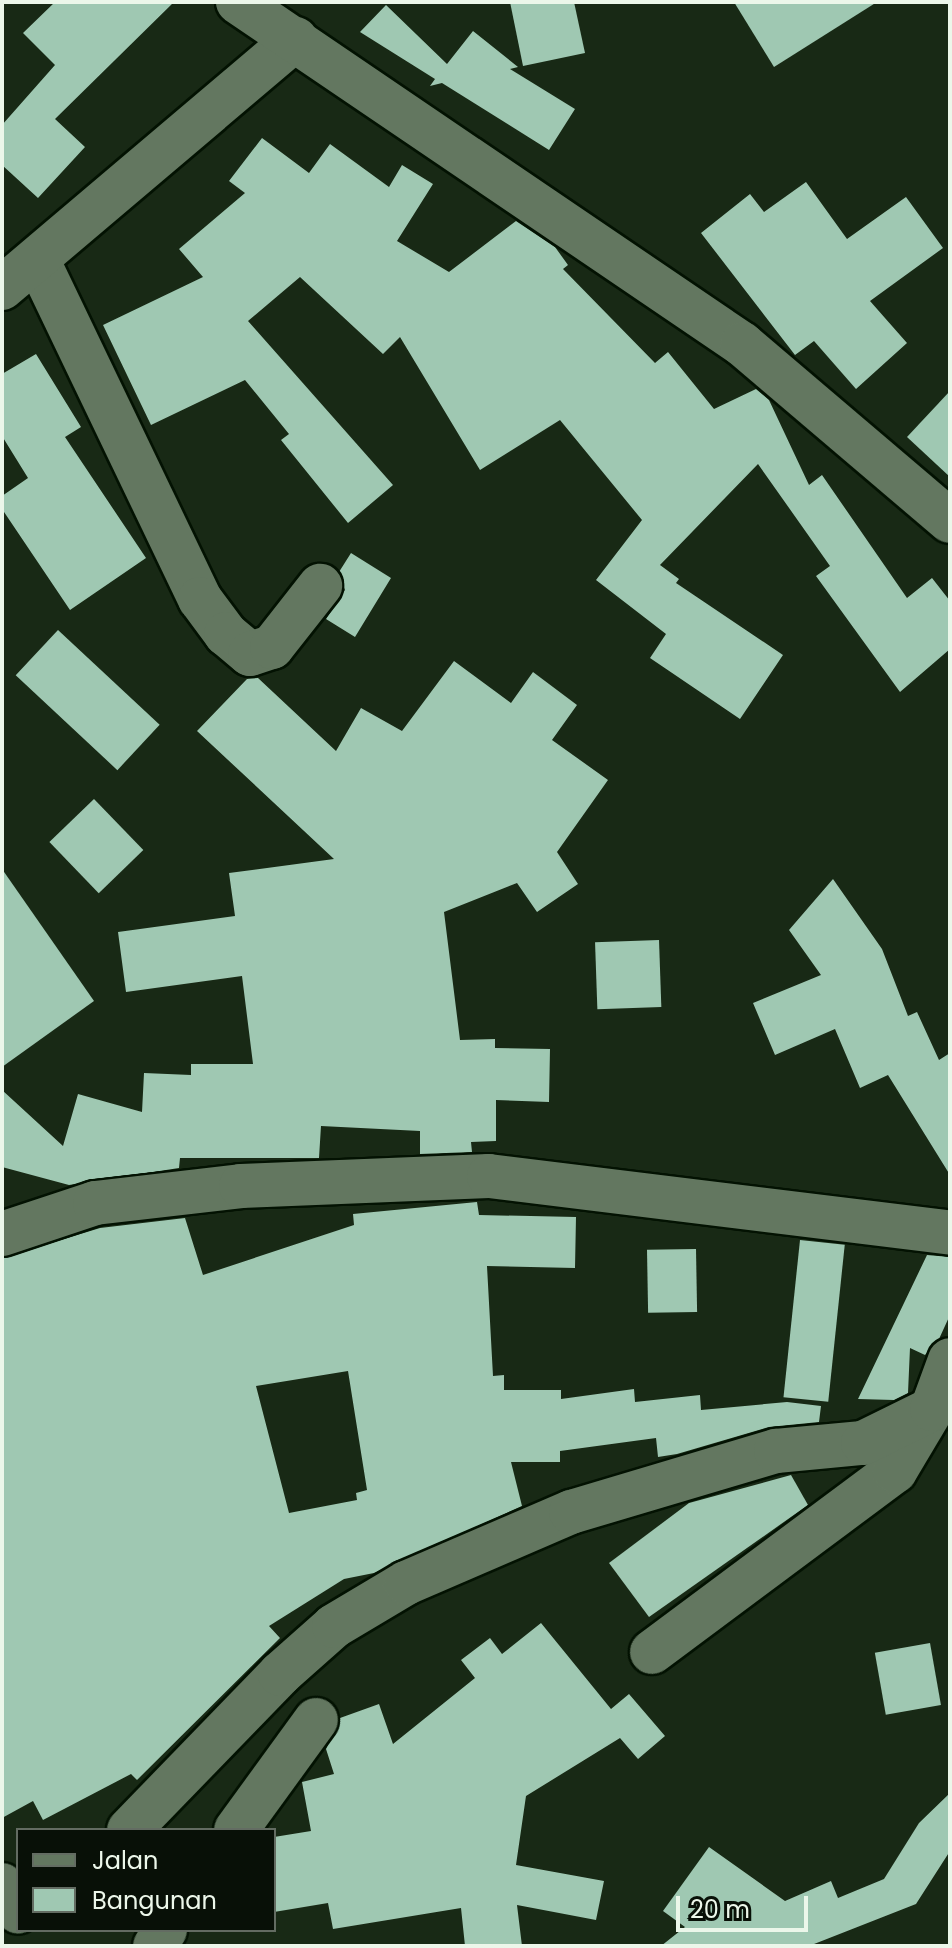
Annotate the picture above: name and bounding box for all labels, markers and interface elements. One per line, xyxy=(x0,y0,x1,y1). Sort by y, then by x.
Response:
legend xyxy=(16,1828,276,1932)
text: Jalan xyxy=(92,1844,158,1877)
scale bar xyxy=(680,1880,812,1930)
text: Bangunan xyxy=(92,1884,217,1917)
text: 20 m xyxy=(690,1893,750,1926)

